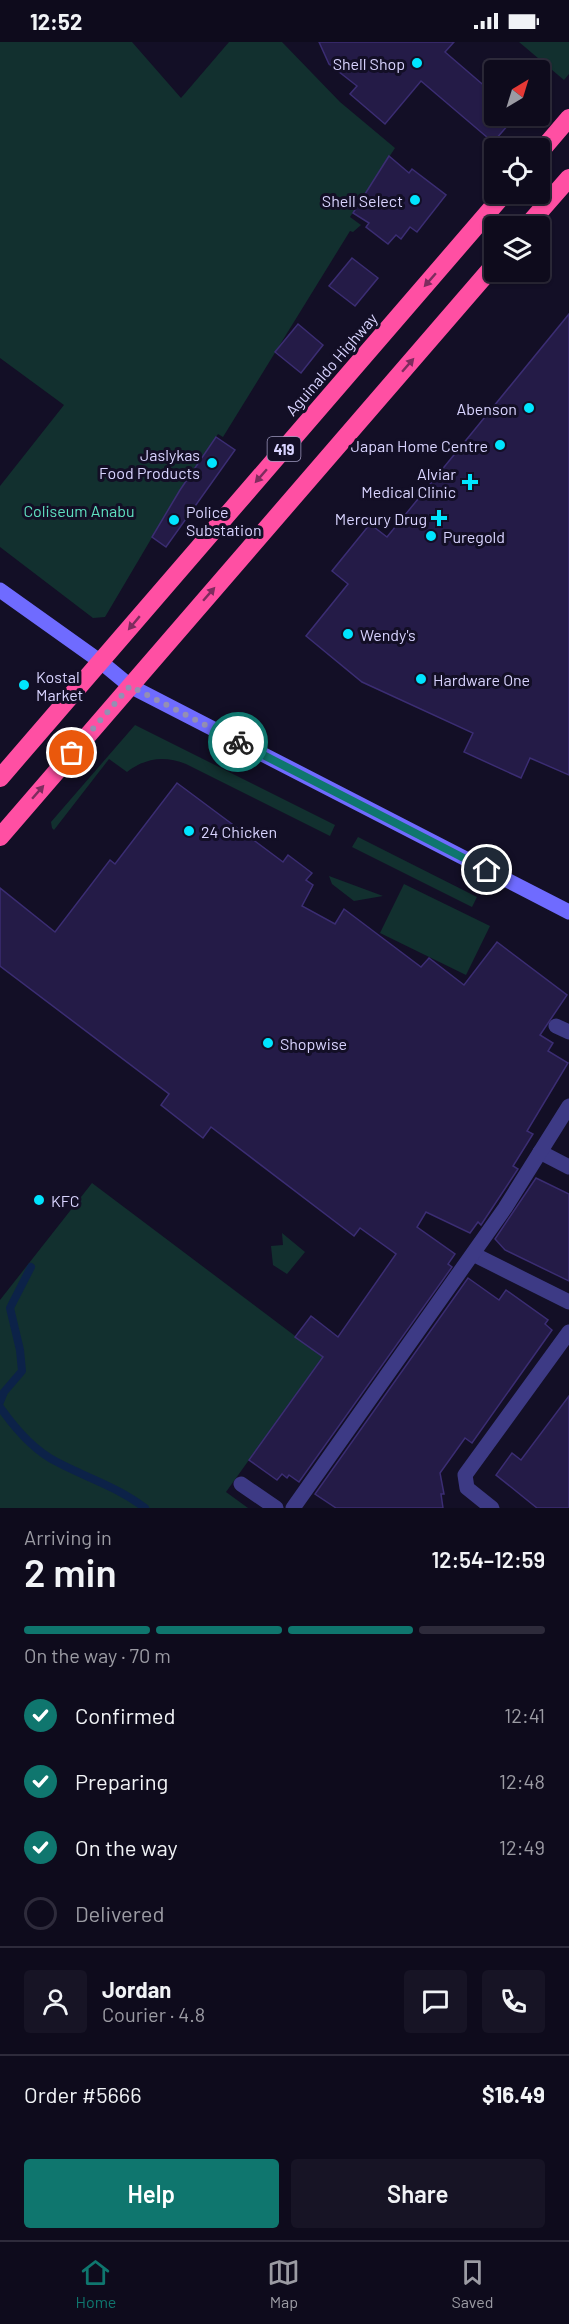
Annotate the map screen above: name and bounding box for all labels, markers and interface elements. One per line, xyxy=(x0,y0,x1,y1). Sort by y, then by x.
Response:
text: 12:52 xyxy=(30,8,82,34)
place label: Shell Shop xyxy=(333,54,405,73)
marker: Shell Shop xyxy=(410,56,424,70)
north arrow xyxy=(484,60,550,126)
map controls xyxy=(484,60,550,282)
button: locate xyxy=(484,138,550,204)
place label: Shell Select xyxy=(322,191,403,210)
marker: Shell Select xyxy=(408,193,422,207)
button: layers xyxy=(484,216,550,282)
one-way arrow xyxy=(423,272,436,288)
street label: Aguinaldo Highway xyxy=(281,308,381,419)
one-way arrow xyxy=(401,358,414,373)
place label: Abenson xyxy=(456,399,517,418)
marker: Abenson xyxy=(522,401,536,415)
place label: Japan Home Centre xyxy=(351,436,488,455)
road number: 419 xyxy=(268,437,300,461)
marker: Japan Home Centre xyxy=(493,438,507,452)
place label: Jaslykas Food Products xyxy=(99,445,200,482)
marker: Jaslykas Food Products xyxy=(205,456,219,470)
place label: Alviar Medical Clinic xyxy=(361,464,456,501)
one-way arrow xyxy=(255,468,268,483)
marker: Alviar Medical Clinic xyxy=(461,473,479,491)
park label: Coliseum Anabu xyxy=(23,501,135,520)
place label: Police Substation xyxy=(186,502,262,539)
place label: Mercury Drug xyxy=(335,509,427,528)
marker: Mercury Drug xyxy=(432,511,446,525)
marker: Police Substation xyxy=(167,513,181,527)
place label: Puregold xyxy=(443,527,505,546)
marker: Puregold xyxy=(424,529,438,543)
one-way arrow xyxy=(202,587,215,602)
one-way arrow xyxy=(127,615,140,631)
place label: Wendy's xyxy=(360,625,416,644)
marker: Wendy's xyxy=(341,627,355,641)
place label: Kostal Market xyxy=(36,667,83,704)
place label: Hardware One xyxy=(433,670,530,689)
marker: Hardware One xyxy=(414,672,428,686)
marker: Kostal Market xyxy=(17,678,31,692)
courier xyxy=(208,712,268,772)
icon: bike xyxy=(222,726,255,759)
pin xyxy=(46,727,97,778)
icon: bag xyxy=(55,736,88,769)
one-way arrow xyxy=(31,785,44,800)
place label: 24 Chicken xyxy=(201,822,277,841)
marker: 24 Chicken xyxy=(182,824,196,838)
pin xyxy=(461,844,512,895)
icon: home xyxy=(470,853,503,886)
place label: Shopwise xyxy=(280,1034,347,1053)
marker: Shopwise xyxy=(261,1036,275,1050)
place label: KFC xyxy=(51,1191,80,1210)
marker: KFC xyxy=(32,1193,46,1207)
text: Arriving in xyxy=(24,1525,112,1549)
text: 12:54–12:59 xyxy=(432,1546,545,1572)
text: 2 min xyxy=(24,1548,117,1595)
text: On the way · 70 m xyxy=(24,1643,171,1667)
icon: check xyxy=(24,1699,57,1732)
text: Confirmed xyxy=(75,1702,175,1728)
text: 12:41 xyxy=(504,1703,545,1727)
icon: check xyxy=(24,1765,57,1798)
text: Preparing xyxy=(75,1768,168,1794)
text: 12:48 xyxy=(499,1769,545,1793)
icon: check xyxy=(24,1831,57,1864)
text: On the way xyxy=(75,1834,178,1860)
text: 12:49 xyxy=(499,1835,545,1859)
text: Delivered xyxy=(75,1900,164,1926)
button: person xyxy=(24,1970,87,2033)
button: chat xyxy=(404,1970,467,2033)
button: phone xyxy=(482,1970,545,2033)
text: Jordan xyxy=(102,1976,171,2002)
text: Courier · 4.8 xyxy=(102,2002,205,2026)
text: Order #5666 xyxy=(24,2081,142,2107)
text: $16.49 xyxy=(482,2081,545,2107)
button: Help xyxy=(24,2159,279,2228)
button: Share xyxy=(291,2159,545,2228)
tab: Home xyxy=(76,2256,116,2311)
tab: Map xyxy=(267,2256,300,2311)
tab: Saved xyxy=(451,2256,493,2311)

